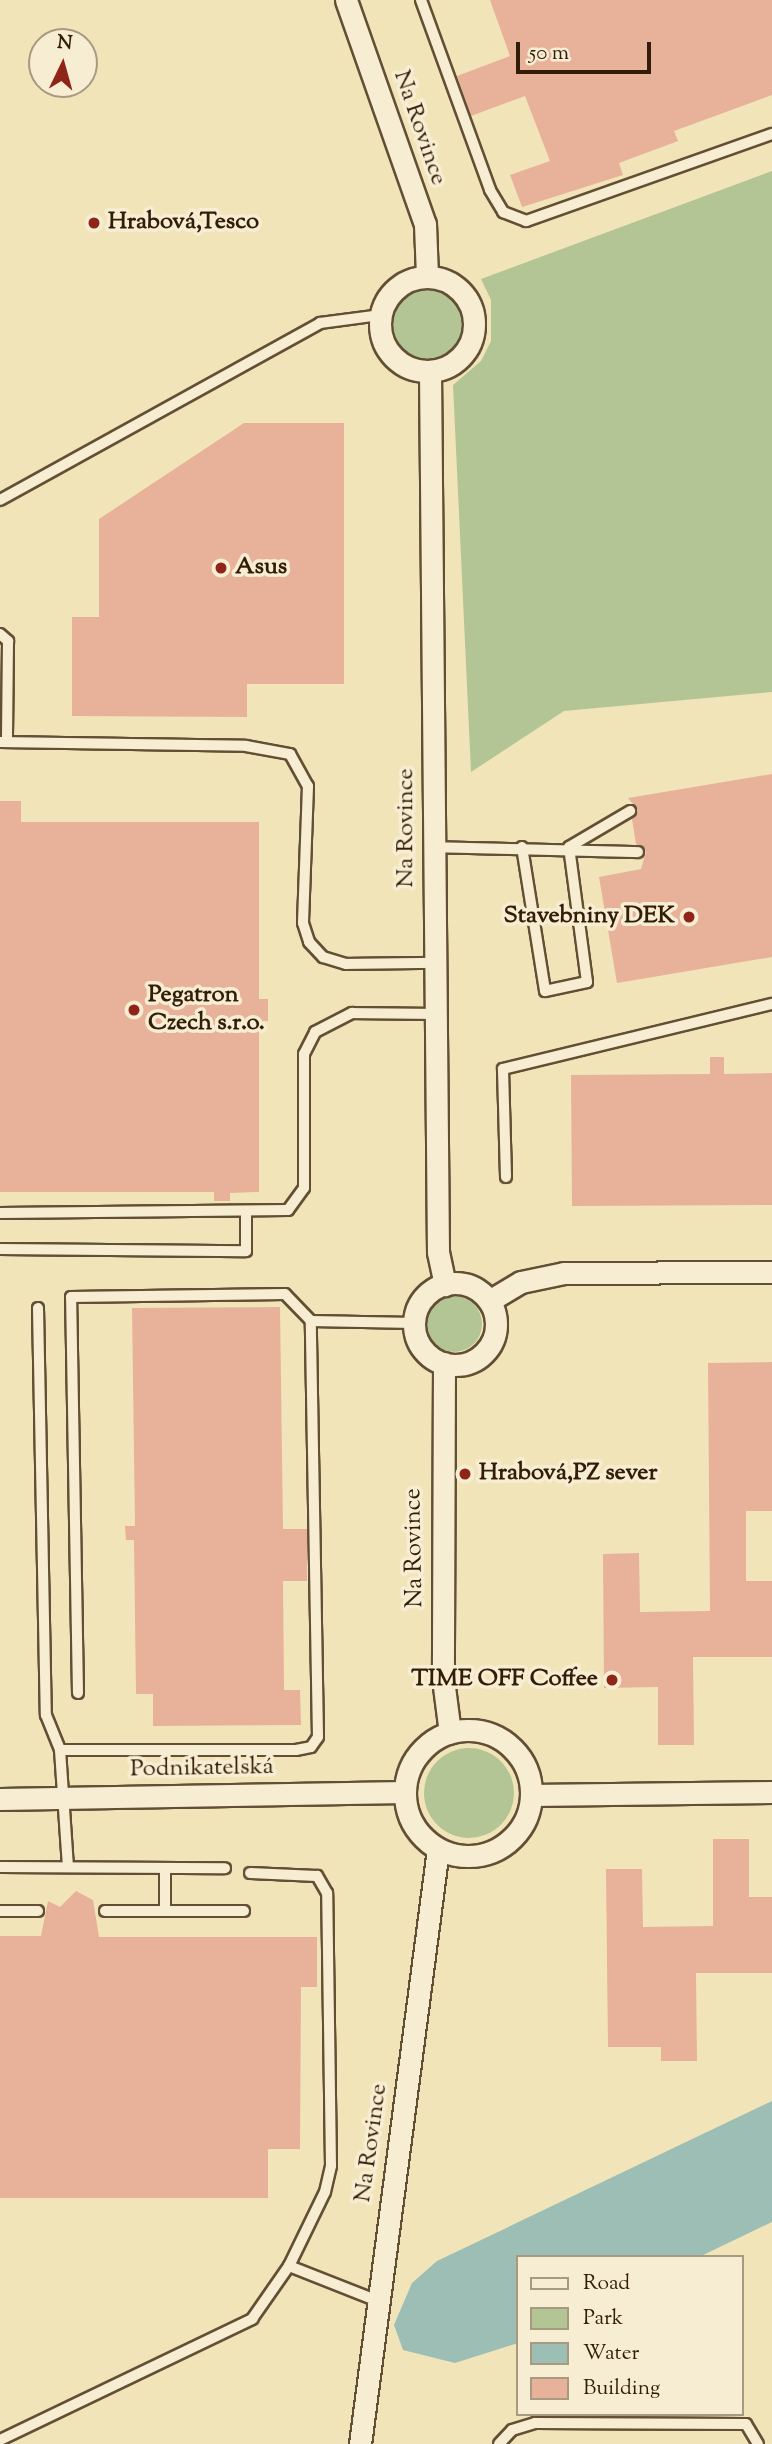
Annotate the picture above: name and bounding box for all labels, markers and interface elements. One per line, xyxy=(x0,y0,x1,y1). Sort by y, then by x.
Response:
north arrow xyxy=(28,28,98,98)
scale bar xyxy=(520,28,655,72)
text: N xyxy=(56,29,73,58)
text: 50 m xyxy=(529,39,569,69)
street label: Na Rovince xyxy=(386,67,452,189)
place label: Hrabová,Tesco xyxy=(108,209,259,237)
marker: Hrabová,Tesco xyxy=(86,215,102,231)
place label: Asus xyxy=(235,554,287,582)
marker: Asus xyxy=(213,560,229,576)
street label: Na Rovince xyxy=(393,768,421,888)
place label: Stavebniny DEK xyxy=(503,903,675,931)
marker: Stavebniny DEK xyxy=(681,909,697,925)
place label: Pegatron Czech s.r.o. xyxy=(148,982,265,1038)
marker: Pegatron Czech s.r.o. xyxy=(126,1002,142,1018)
place label: Hrabová,PZ sever xyxy=(479,1460,657,1488)
marker: Hrabová,PZ sever xyxy=(457,1466,473,1482)
street label: Na Rovince xyxy=(400,1488,430,1608)
place label: TIME OFF Coffee xyxy=(411,1666,598,1694)
marker: TIME OFF Coffee xyxy=(604,1672,620,1688)
street label: Podnikatelská xyxy=(130,1753,274,1785)
street label: Na Rovince xyxy=(349,2082,395,2204)
legend xyxy=(516,2255,744,2416)
text: Road xyxy=(583,2269,630,2299)
text: Park xyxy=(583,2304,623,2334)
text: Water xyxy=(583,2339,639,2369)
text: Building xyxy=(583,2374,660,2404)

